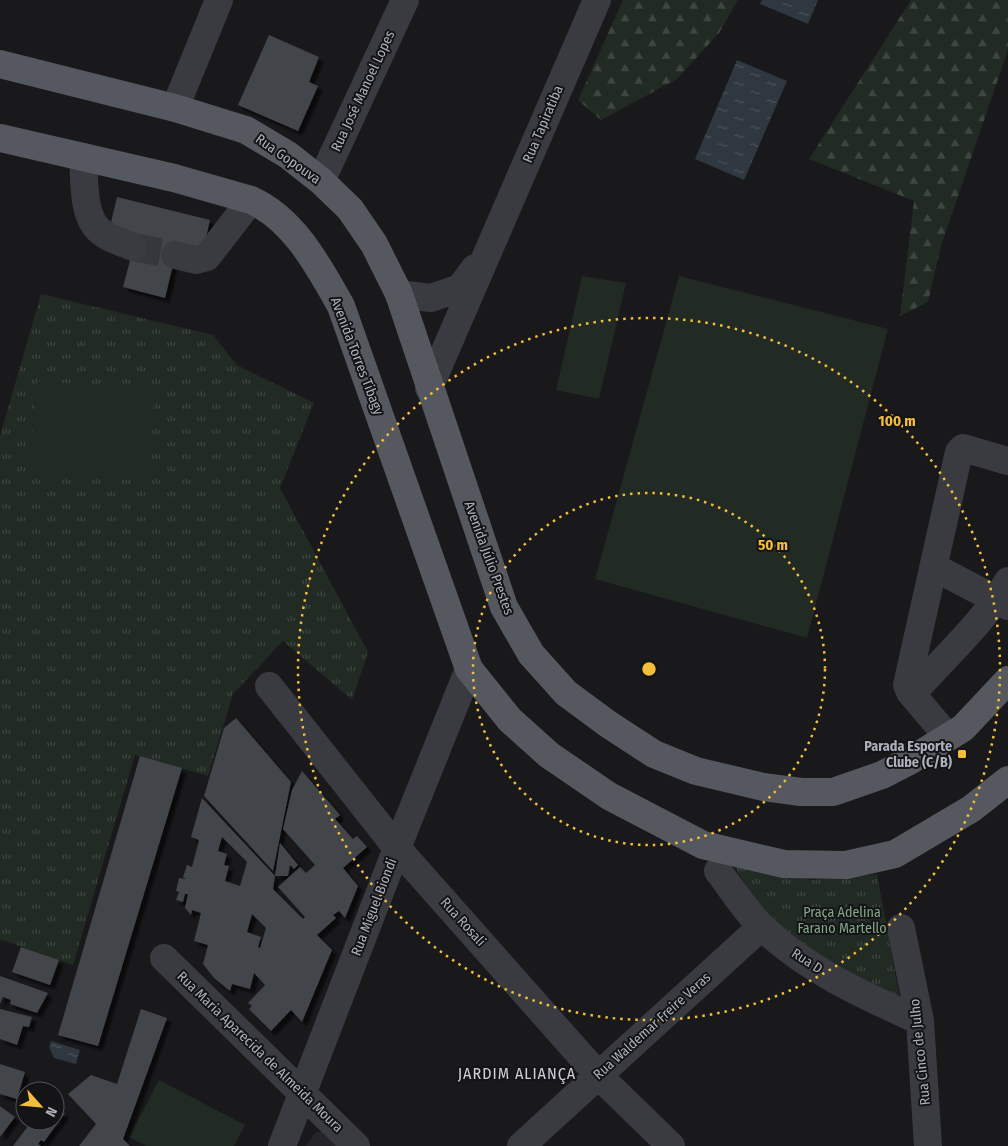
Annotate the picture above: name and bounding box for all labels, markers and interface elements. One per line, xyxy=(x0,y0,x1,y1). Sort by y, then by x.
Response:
street label: Rua José Manoel Lopes xyxy=(328,28,399,154)
street label: Rua Tapiratiba xyxy=(519,83,567,165)
street label: Rua Gopouva xyxy=(252,130,324,188)
street label: Avenida Torres Tibagy xyxy=(327,295,388,418)
text: 100 m xyxy=(878,412,916,430)
street label: Avenida Júlio Prestes xyxy=(461,499,517,617)
text: 50 m xyxy=(758,536,788,554)
centre of rings xyxy=(640,660,658,678)
place label: Parada Esporte Clube (C/B) xyxy=(864,738,952,771)
marker: Parada Esporte Clube (C/B) xyxy=(956,748,968,760)
street label: Rua Miguel Biondi xyxy=(348,856,400,958)
street label: Rua Rosali xyxy=(437,894,489,950)
park label: Praça Adelina Farano Martello xyxy=(797,904,887,937)
street label: Rua D xyxy=(788,945,826,977)
street label: Rua Maria Aparecida de Almeida Moura xyxy=(173,968,347,1136)
street label: Rua Waldemar Freire Veras xyxy=(590,969,714,1083)
street label: Rua Cinco de Julho xyxy=(906,998,934,1106)
district label: JARDIM ALIANÇA xyxy=(458,1064,576,1084)
north arrow xyxy=(15,1081,65,1131)
text: N xyxy=(42,1104,61,1119)

